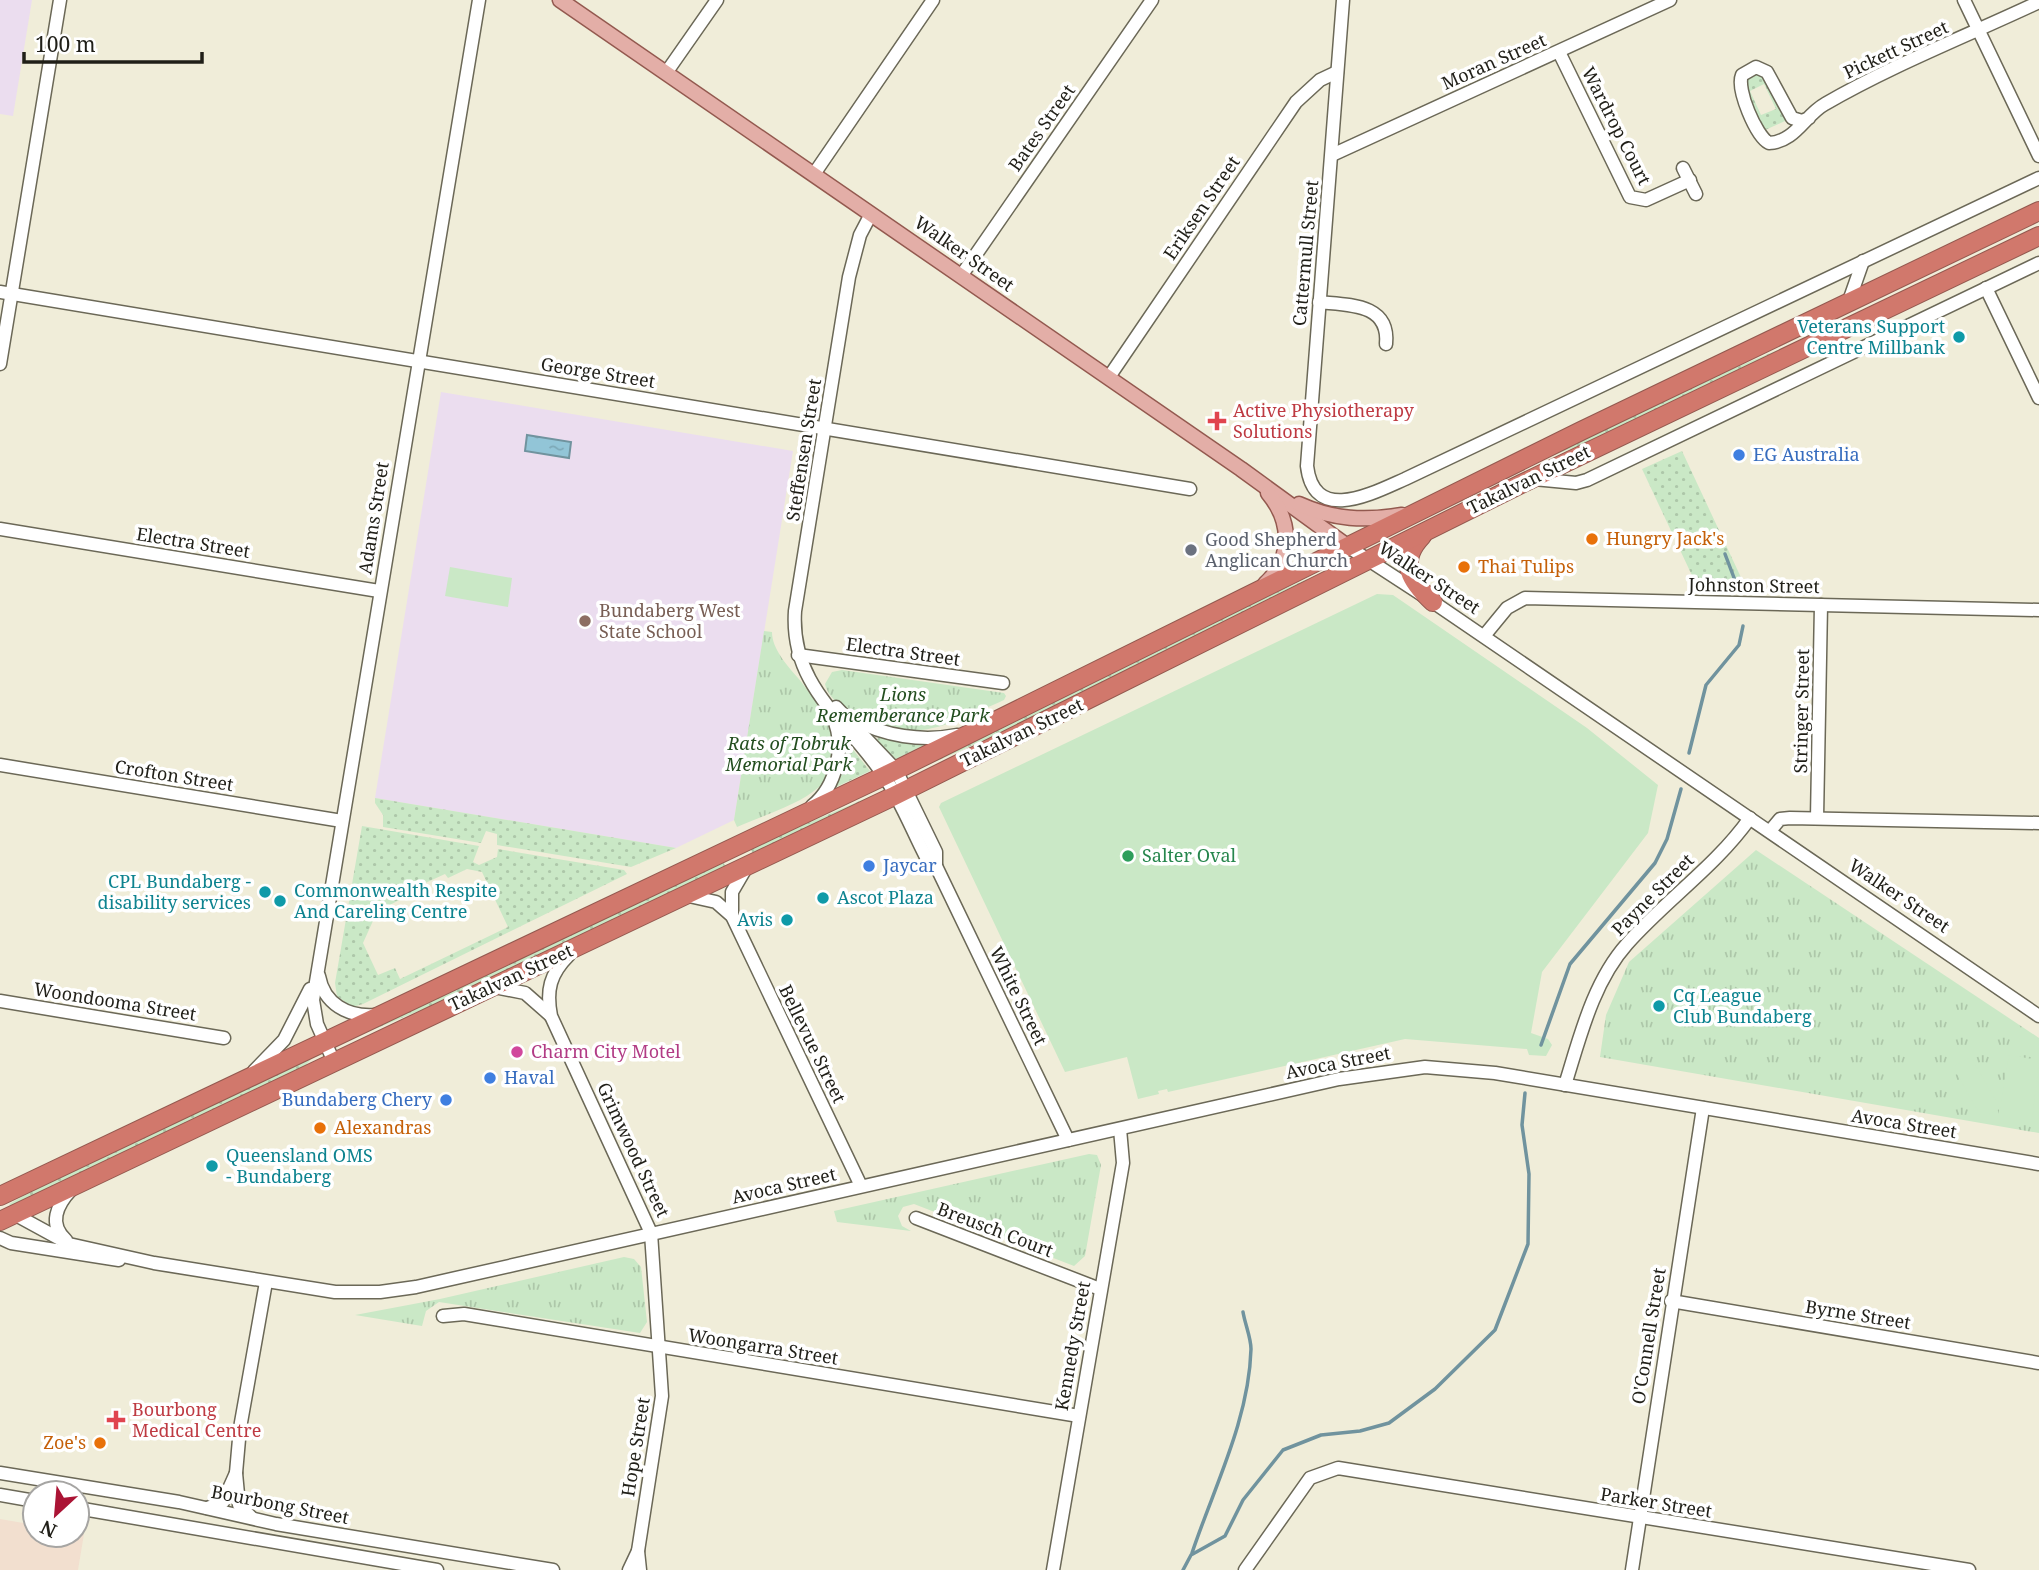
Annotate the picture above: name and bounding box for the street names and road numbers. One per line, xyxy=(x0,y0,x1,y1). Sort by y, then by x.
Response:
street label: Pickett Street xyxy=(1839,14,1952,84)
street label: Moran Street xyxy=(1438,27,1550,95)
street label: Wardrop Court xyxy=(1577,62,1657,189)
street label: Bates Street xyxy=(1002,79,1080,176)
street label: Eriksen Street xyxy=(1158,151,1245,264)
street label: Cattermull Street xyxy=(1287,179,1323,327)
street label: Walker Street xyxy=(910,210,1019,296)
street label: George Street xyxy=(539,351,657,393)
street label: Steffensen Street xyxy=(780,377,826,523)
street label: Takalvan Street xyxy=(1463,439,1594,519)
street label: Adams Street xyxy=(352,460,394,576)
street label: Electra Street xyxy=(135,521,252,563)
street label: Walker Street xyxy=(1374,535,1485,619)
street label: Johnston Street xyxy=(1687,572,1820,598)
street label: Electra Street xyxy=(845,631,962,671)
street label: Stringer Street xyxy=(1788,648,1814,774)
street label: Takalvan Street xyxy=(956,692,1087,772)
street label: Crofton Street xyxy=(113,754,235,796)
street label: Payne Street xyxy=(1606,848,1699,941)
street label: Walker Street xyxy=(1845,853,1955,938)
street label: Takalvan Street xyxy=(445,938,576,1016)
street label: White Street xyxy=(985,942,1053,1049)
street label: Woondooma Street xyxy=(32,976,198,1026)
street label: Bellevue Street xyxy=(774,981,852,1107)
street label: Avoca Street xyxy=(1283,1040,1392,1084)
street label: Grimwood Street xyxy=(592,1078,676,1221)
street label: Avoca Street xyxy=(1850,1103,1959,1143)
street label: Avoca Street xyxy=(729,1161,838,1209)
street label: Breusch Court xyxy=(934,1196,1057,1262)
street label: O'Connell Street xyxy=(1625,1266,1671,1406)
street label: Kennedy Street xyxy=(1049,1279,1095,1412)
street label: Byrne Street xyxy=(1804,1294,1912,1334)
street label: Woongarra Street xyxy=(686,1322,840,1370)
street label: Hope Street xyxy=(615,1395,655,1498)
street label: Bourbong Street xyxy=(209,1479,351,1529)
street label: Parker Street xyxy=(1599,1481,1714,1523)

